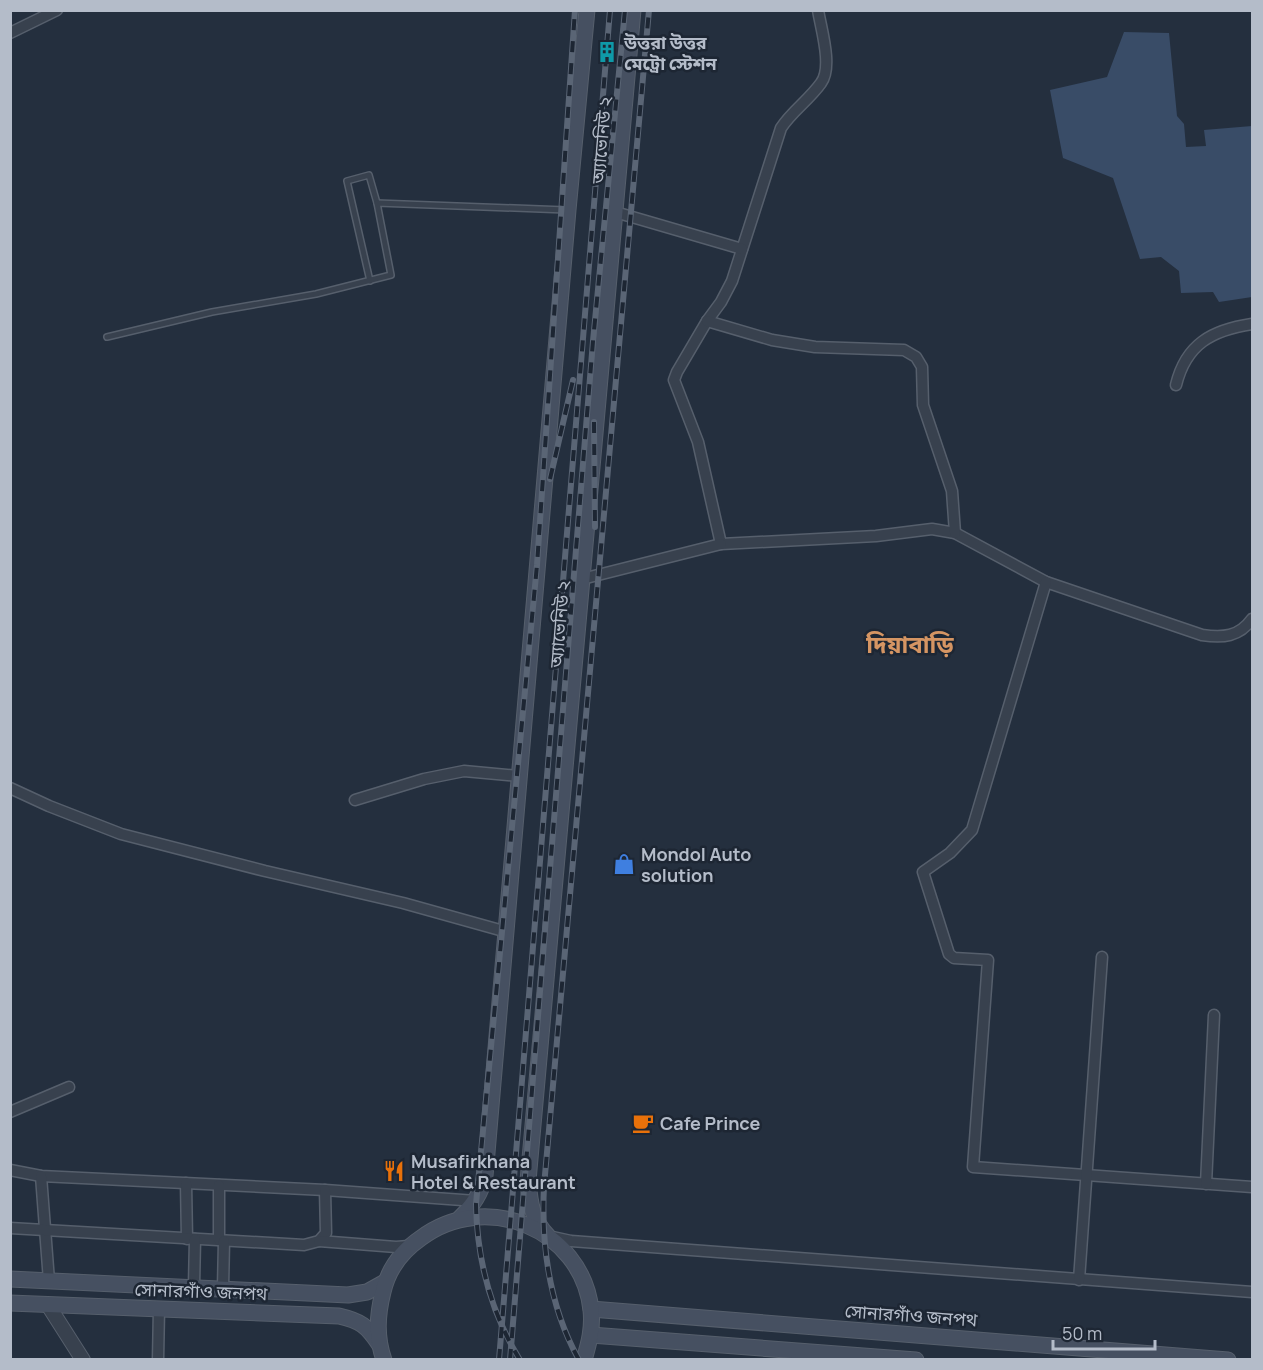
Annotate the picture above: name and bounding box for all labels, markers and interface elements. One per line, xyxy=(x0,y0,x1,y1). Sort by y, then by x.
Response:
place label: উত্তরা উত্তর মেট্রো স্টেশন xyxy=(623,30,717,75)
building icon: উত্তরা উত্তর মেট্রো স্টেশন xyxy=(595,40,619,64)
street label: অ্যাভেনিউ ২ xyxy=(585,95,617,186)
street label: অ্যাভেনিউ ২ xyxy=(543,579,575,670)
district label: দিয়াবাড়ি xyxy=(865,627,954,660)
place label: Mondol Auto solution xyxy=(641,842,751,887)
shop icon: Mondol Auto solution xyxy=(612,852,636,876)
cafe icon: Cafe Prince xyxy=(631,1111,655,1135)
place label: Cafe Prince xyxy=(660,1111,760,1135)
place label: Musafirkhana Hotel & Restaurant xyxy=(411,1149,576,1194)
restaurant icon: Musafirkhana Hotel & Restaurant xyxy=(382,1159,406,1183)
street label: সোনারগাঁও জনপথ xyxy=(134,1277,268,1305)
street label: সোনারগাঁও জনপথ xyxy=(844,1298,979,1332)
scale bar xyxy=(1053,1313,1155,1351)
text: 50 m xyxy=(1062,1321,1102,1345)

